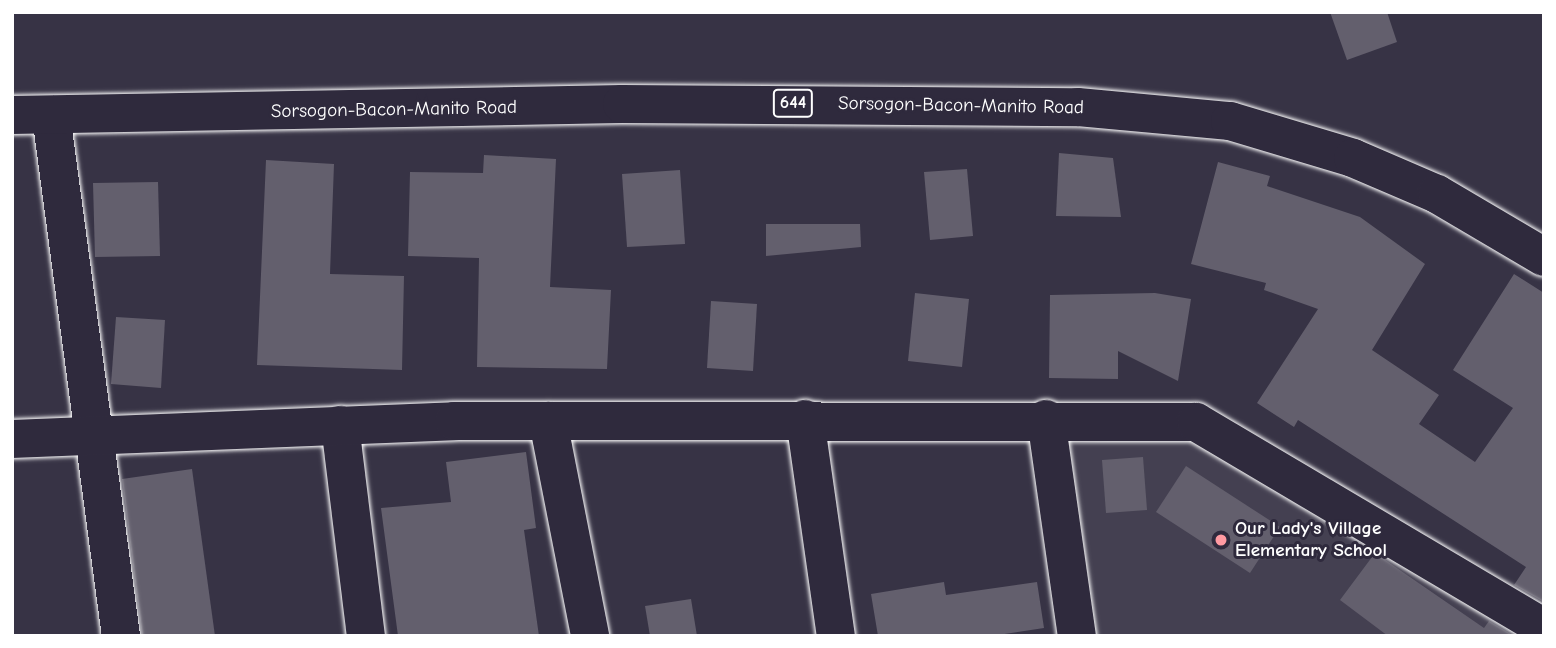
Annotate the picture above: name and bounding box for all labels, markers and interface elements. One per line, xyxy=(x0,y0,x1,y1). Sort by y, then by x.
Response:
road number: 644 xyxy=(772,88,814,118)
street label: Sorsogon-Bacon-Manito Road xyxy=(838,92,1084,120)
street label: Sorsogon-Bacon-Manito Road xyxy=(271,96,517,124)
place label: Our Lady's Village Elementary School xyxy=(1235,518,1387,562)
marker: Our Lady's Village Elementary School xyxy=(1213,532,1229,548)

